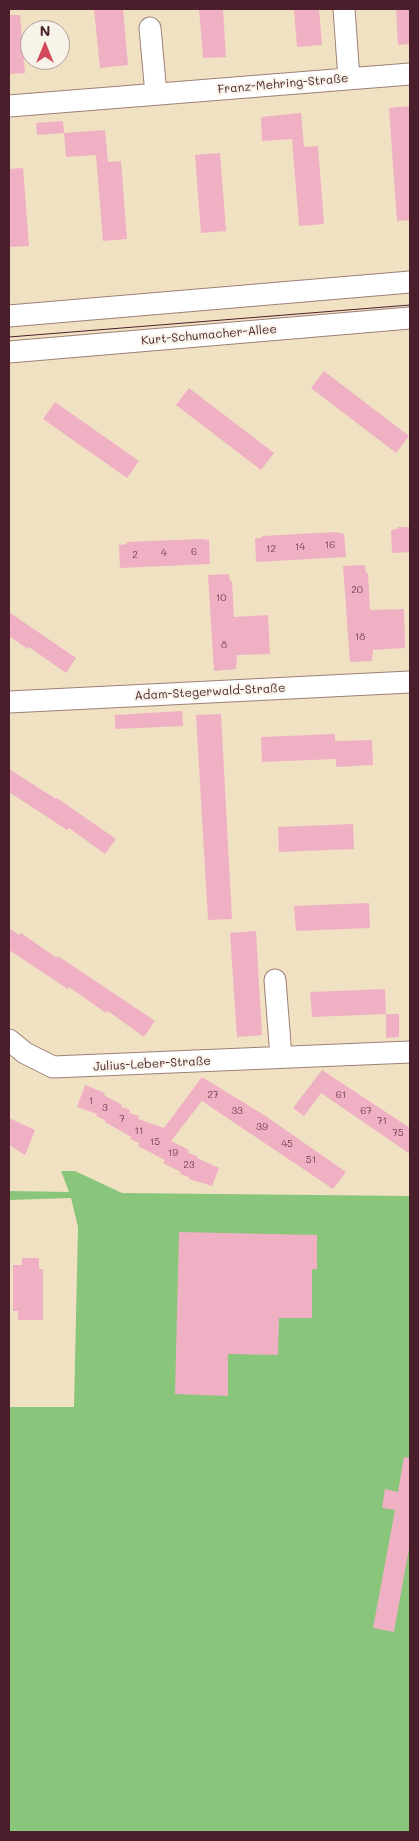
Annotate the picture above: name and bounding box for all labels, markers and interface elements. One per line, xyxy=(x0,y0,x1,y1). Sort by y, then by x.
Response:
north arrow xyxy=(20,20,70,70)
text: N xyxy=(40,21,50,40)
street label: Franz-Mehring-Straße xyxy=(217,71,349,97)
street label: Kurt-Schumacher-Allee xyxy=(141,322,277,348)
house number: 16 xyxy=(325,539,335,551)
house number: 14 xyxy=(295,541,305,553)
house number: 12 xyxy=(266,543,276,555)
house number: 6 xyxy=(191,546,197,558)
house number: 4 xyxy=(161,547,167,559)
house number: 2 xyxy=(132,549,138,561)
house number: 20 xyxy=(351,584,363,596)
house number: 10 xyxy=(216,592,226,604)
house number: 18 xyxy=(355,631,365,643)
house number: 8 xyxy=(221,639,227,651)
street label: Adam-Stegerwald-Straße xyxy=(134,681,286,703)
street label: Julius-Leber-Straße xyxy=(93,1054,211,1074)
house number: 27 xyxy=(207,1089,219,1101)
house number: 61 xyxy=(336,1089,346,1101)
house number: 1 xyxy=(89,1095,93,1107)
house number: 3 xyxy=(102,1102,108,1114)
house number: 33 xyxy=(231,1105,243,1117)
house number: 67 xyxy=(360,1105,372,1117)
house number: 7 xyxy=(119,1113,125,1125)
house number: 71 xyxy=(377,1115,387,1127)
house number: 39 xyxy=(256,1121,268,1133)
house number: 11 xyxy=(135,1125,143,1137)
house number: 75 xyxy=(392,1127,404,1139)
house number: 15 xyxy=(150,1136,160,1148)
house number: 45 xyxy=(281,1138,293,1150)
house number: 19 xyxy=(168,1147,178,1159)
house number: 51 xyxy=(306,1154,316,1166)
house number: 23 xyxy=(183,1159,195,1171)

